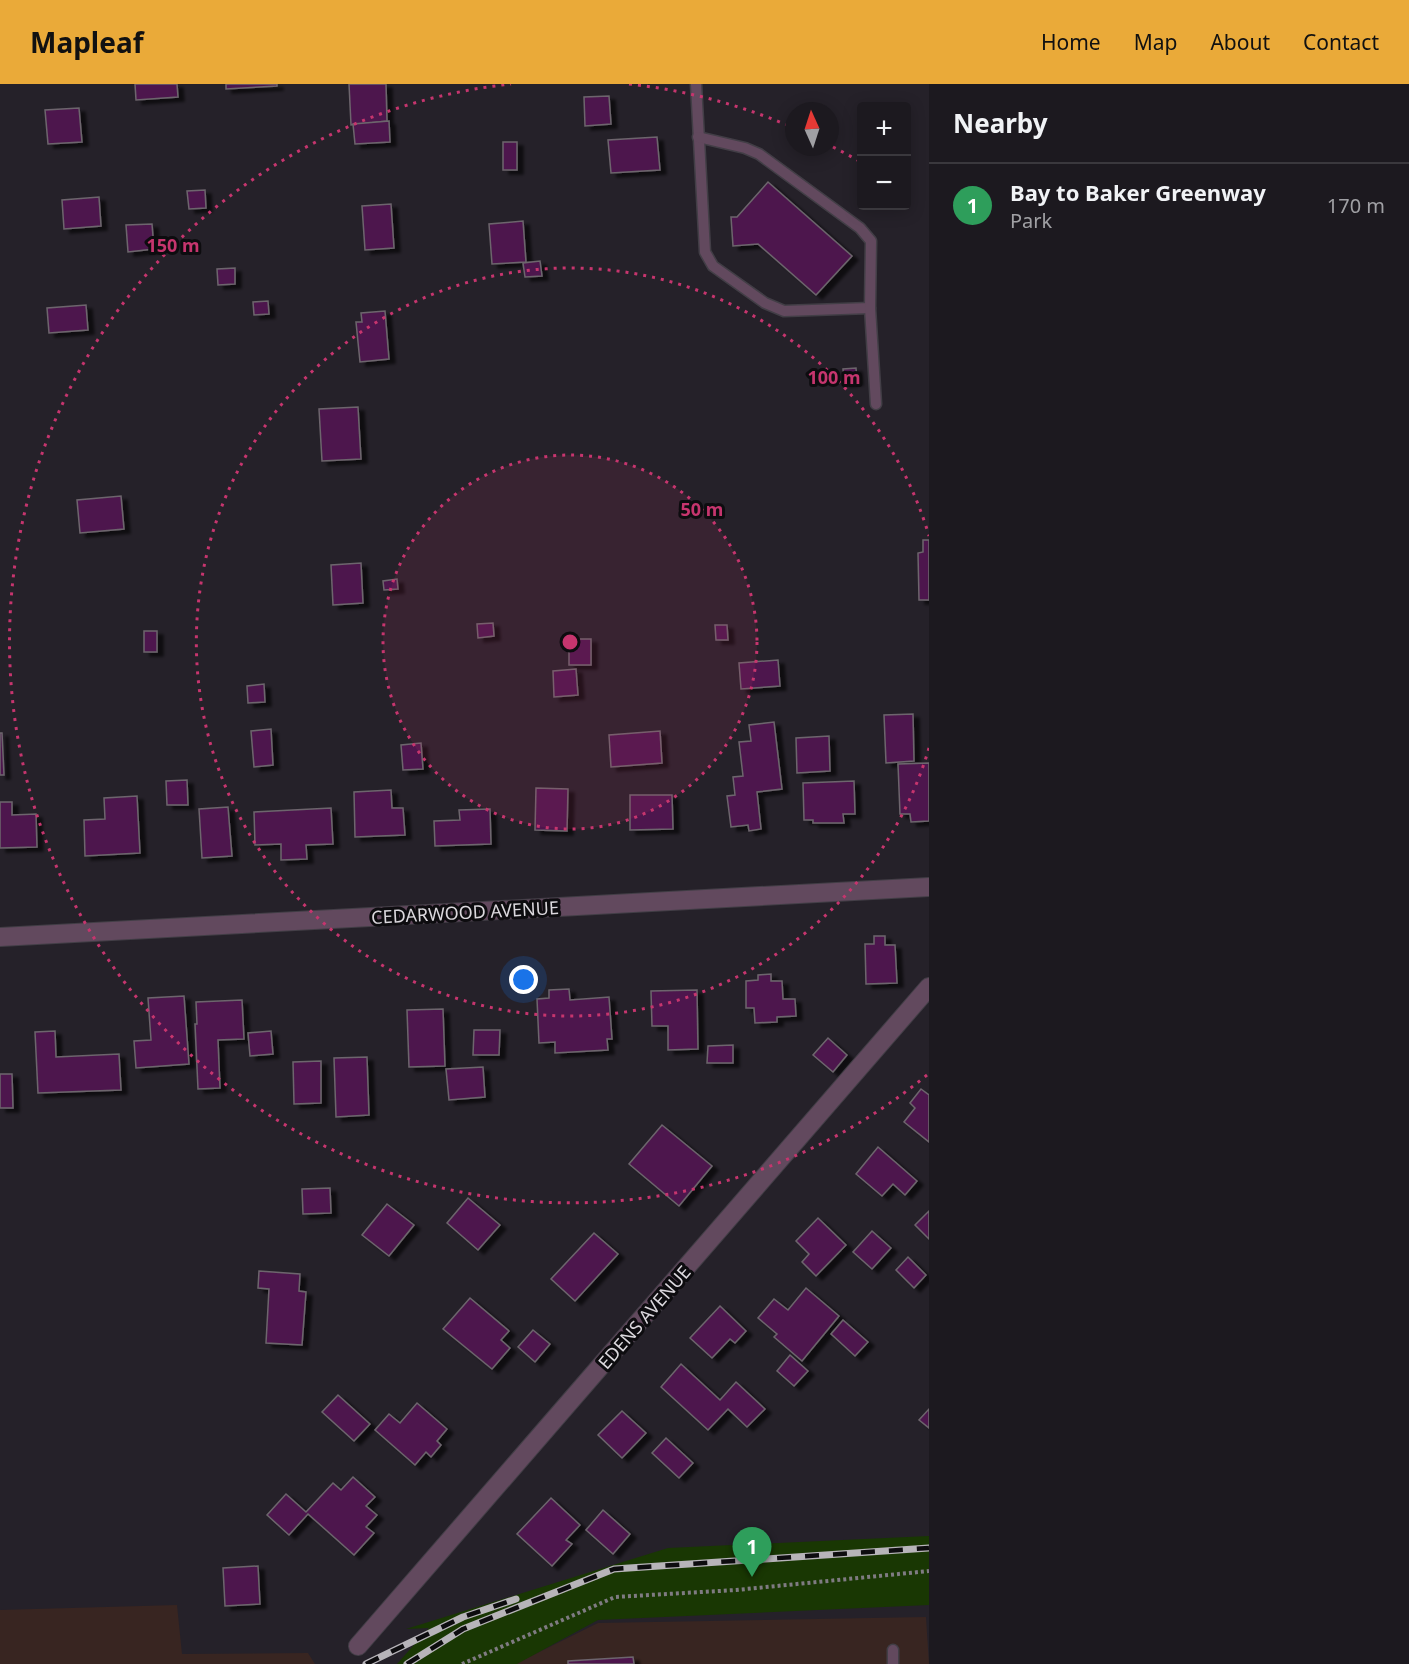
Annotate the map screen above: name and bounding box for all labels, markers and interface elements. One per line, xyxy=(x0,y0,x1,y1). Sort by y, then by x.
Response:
text: Mapleaf xyxy=(30,23,144,61)
text: Home xyxy=(1041,28,1101,56)
text: Map xyxy=(1134,28,1177,56)
text: About xyxy=(1210,28,1270,56)
text: Contact xyxy=(1303,28,1379,56)
north arrow xyxy=(785,102,839,156)
map controls xyxy=(857,102,911,210)
button: + xyxy=(857,102,911,156)
text: Nearby xyxy=(953,105,1048,141)
button: − xyxy=(857,156,911,210)
text: Bay to Baker Greenway xyxy=(1010,177,1266,207)
text: 1 xyxy=(967,192,978,219)
text: 170 m xyxy=(1327,192,1385,219)
text: Park xyxy=(1010,207,1052,234)
text: 150 m xyxy=(146,233,200,257)
text: 100 m xyxy=(807,365,861,389)
text: 50 m xyxy=(681,497,723,521)
centre of rings xyxy=(560,632,580,652)
street label: CEDARWOOD AVENUE xyxy=(371,895,559,929)
your location xyxy=(509,965,538,994)
street label: EDENS AVENUE xyxy=(592,1260,696,1374)
pin: 1 xyxy=(732,1528,771,1577)

